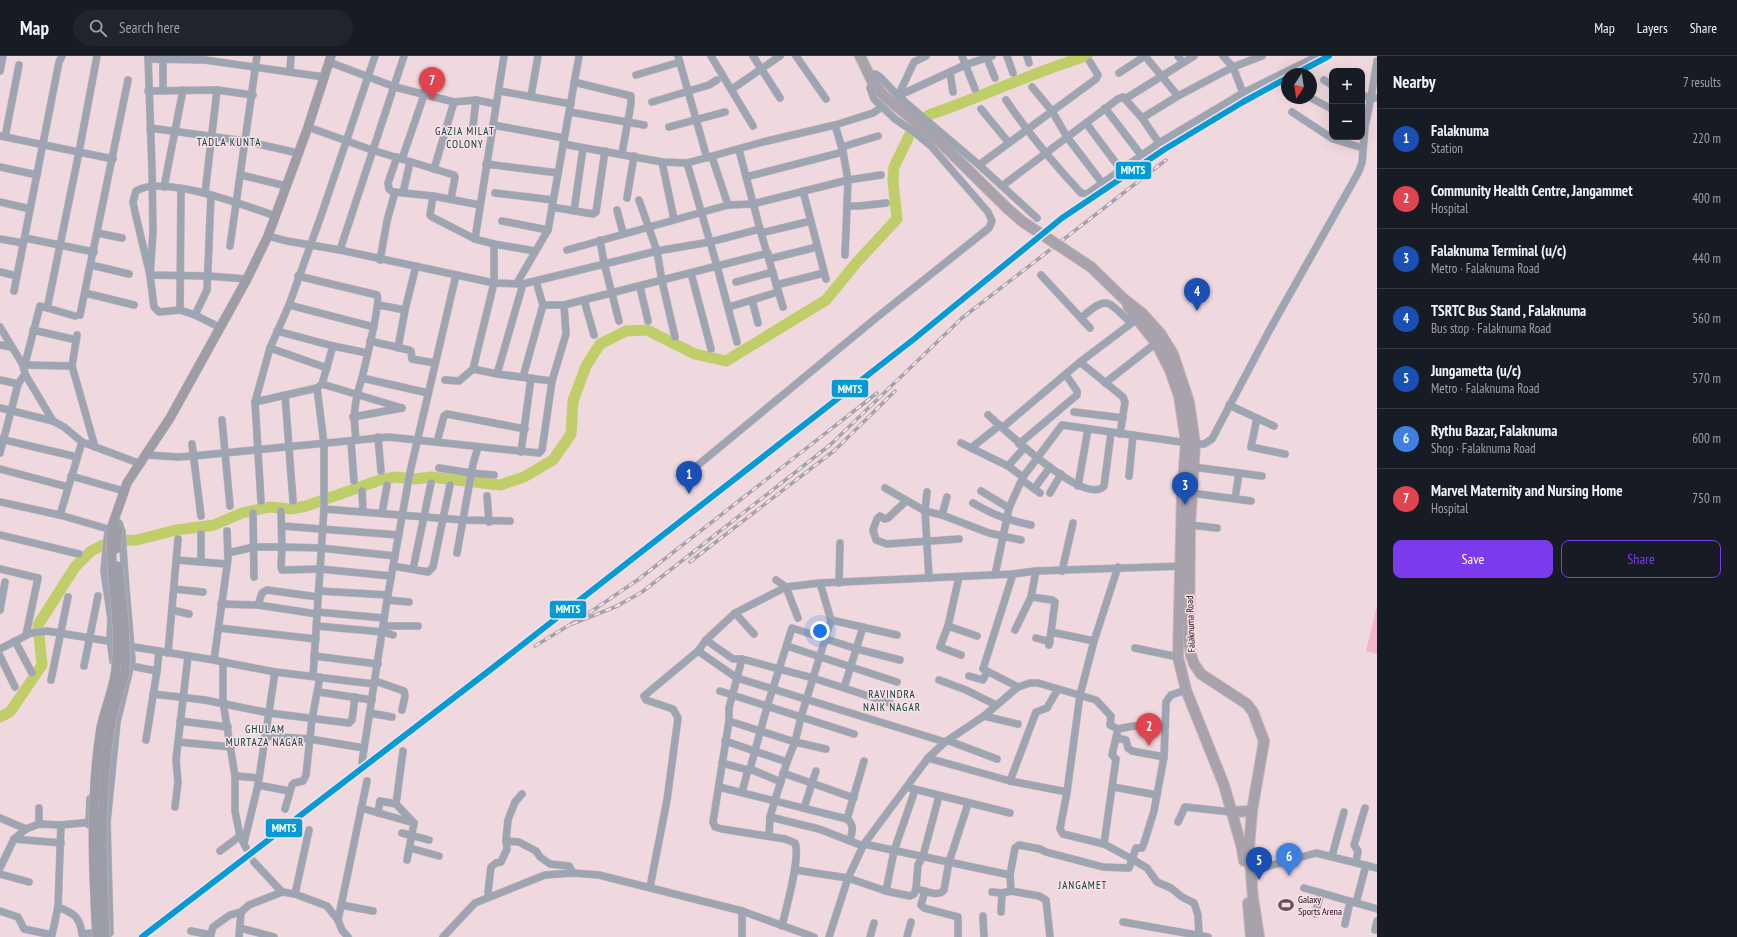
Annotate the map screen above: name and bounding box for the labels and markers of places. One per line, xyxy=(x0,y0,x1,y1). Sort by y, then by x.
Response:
pin: 7 xyxy=(419,67,445,100)
pin: 4 xyxy=(1184,278,1210,311)
pin: 1 xyxy=(676,461,702,494)
pin: 3 xyxy=(1172,472,1198,505)
pin: 2 xyxy=(1136,713,1162,746)
pin: 6 xyxy=(1276,843,1302,876)
pin: 5 xyxy=(1246,847,1272,880)
place label: Galaxy Sports Arena xyxy=(1298,893,1342,918)
sports icon: Galaxy Sports Arena xyxy=(1277,896,1295,914)

